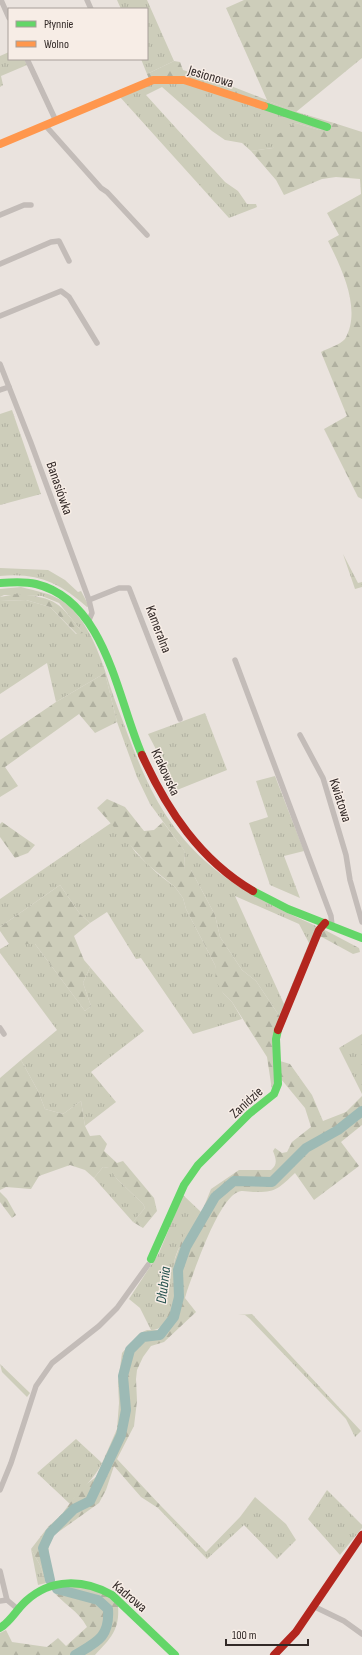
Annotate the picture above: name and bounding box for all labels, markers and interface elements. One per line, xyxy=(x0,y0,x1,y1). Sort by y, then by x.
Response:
legend xyxy=(8,8,148,60)
text: Płynnie xyxy=(44,17,74,32)
text: Wolno xyxy=(44,37,69,52)
street label: Jesionowa xyxy=(185,61,236,91)
street label: Banasiówka xyxy=(43,459,77,517)
street label: Kameralna xyxy=(142,603,175,655)
street label: Krakowska xyxy=(147,746,184,798)
street label: Kwiatowa xyxy=(325,776,356,824)
street label: Zanidzie xyxy=(226,1083,266,1122)
water label: Dłubnia xyxy=(152,1265,175,1305)
street label: Kadrowa xyxy=(109,1577,151,1616)
scale bar xyxy=(226,1621,308,1647)
text: 100 m xyxy=(232,1628,257,1643)

